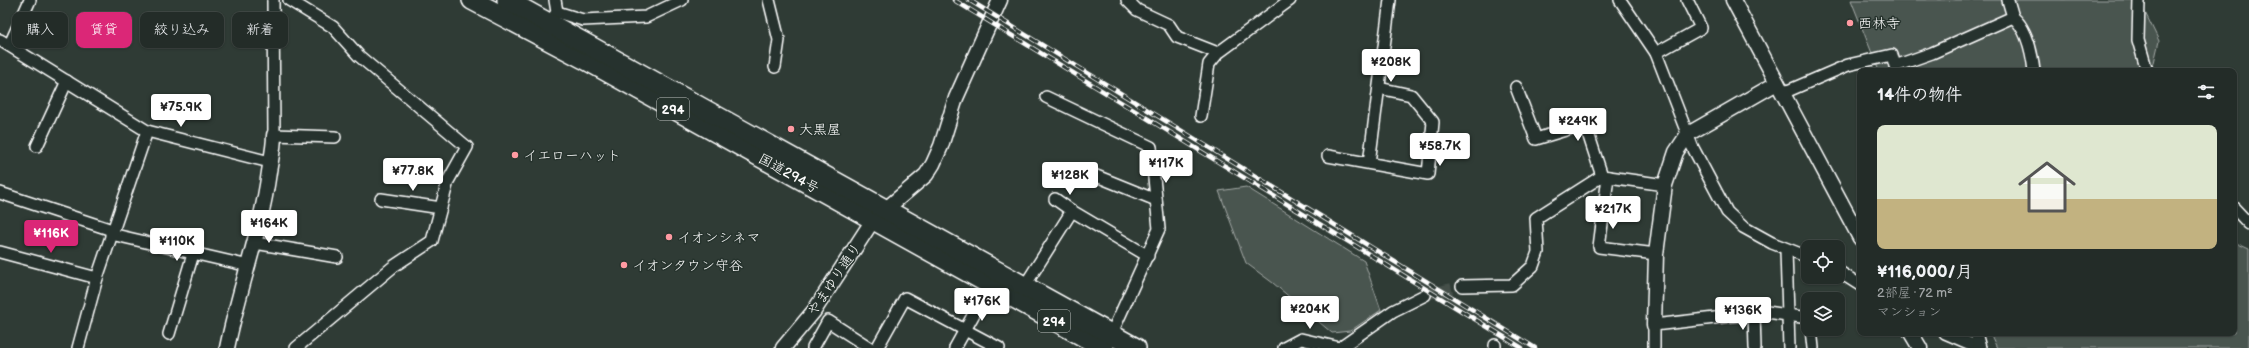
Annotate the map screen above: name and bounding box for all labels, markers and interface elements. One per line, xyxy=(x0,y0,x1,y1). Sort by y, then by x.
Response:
chip: 購入 xyxy=(12,12,68,48)
chip: 賃貸 xyxy=(76,12,132,48)
chip: 絞り込み xyxy=(140,12,224,48)
chip: 新着 xyxy=(232,12,288,48)
place label: 西林寺 xyxy=(1858,15,1900,32)
marker: 西林寺 xyxy=(1845,18,1855,28)
pin: ¥208K xyxy=(1363,49,1419,83)
text: ¥208K xyxy=(1371,54,1411,70)
icon: filters xyxy=(2195,81,2217,103)
text: 14件の物件 xyxy=(1877,85,1962,105)
pin: ¥75.9K xyxy=(148,94,214,128)
road number: 294 xyxy=(657,98,689,120)
text: ¥75.9K xyxy=(160,99,202,115)
pin: ¥249K xyxy=(1550,108,1606,142)
text: ¥249K xyxy=(1558,113,1598,129)
place label: 大黒屋 xyxy=(799,121,841,138)
marker: 大黒屋 xyxy=(786,124,796,134)
pin: ¥58.7K xyxy=(1407,133,1473,167)
text: ¥58.7K xyxy=(1419,138,1461,154)
place label: イエローハット xyxy=(523,147,621,164)
marker: イエローハット xyxy=(510,150,520,160)
street label: 国道294号 xyxy=(755,150,822,197)
pin: ¥117K xyxy=(1138,150,1194,184)
icon: home xyxy=(2011,151,2083,223)
text: ¥117K xyxy=(1149,155,1183,171)
pin: ¥77.8K xyxy=(380,158,446,192)
pin: ¥128K xyxy=(1042,162,1098,196)
text: ¥77.8K xyxy=(392,163,434,179)
text: ¥128K xyxy=(1051,167,1089,183)
pin: ¥217K xyxy=(1585,196,1641,230)
text: ¥217K xyxy=(1595,201,1632,217)
pin: ¥164K xyxy=(241,210,297,244)
text: ¥164K xyxy=(250,215,288,231)
pin: ¥116K xyxy=(23,220,79,254)
text: ¥116K xyxy=(33,225,69,241)
pin: ¥110K xyxy=(149,228,205,262)
place label: イオンシネマ xyxy=(677,229,760,246)
marker: イオンシネマ xyxy=(664,232,674,242)
text: ¥110K xyxy=(159,233,195,249)
street label: やまゆり通り xyxy=(804,240,865,319)
map controls xyxy=(1801,240,1845,336)
button: locate xyxy=(1801,240,1845,284)
place label: イオンタウン守谷 xyxy=(632,257,743,274)
marker: イオンタウン守谷 xyxy=(619,260,629,270)
text: ¥116,000/月 xyxy=(1877,262,1973,282)
text: 2部屋 · 72 m² xyxy=(1877,285,1953,301)
pin: ¥176K xyxy=(954,288,1010,322)
button: layers xyxy=(1801,292,1845,336)
text: ¥176K xyxy=(963,293,1001,309)
pin: ¥204K xyxy=(1282,296,1338,330)
pin: ¥136K xyxy=(1715,297,1771,331)
text: ¥204K xyxy=(1290,301,1330,317)
text: ¥136K xyxy=(1724,302,1762,318)
text: マンション xyxy=(1877,304,1941,320)
road number: 294 xyxy=(1038,310,1070,332)

